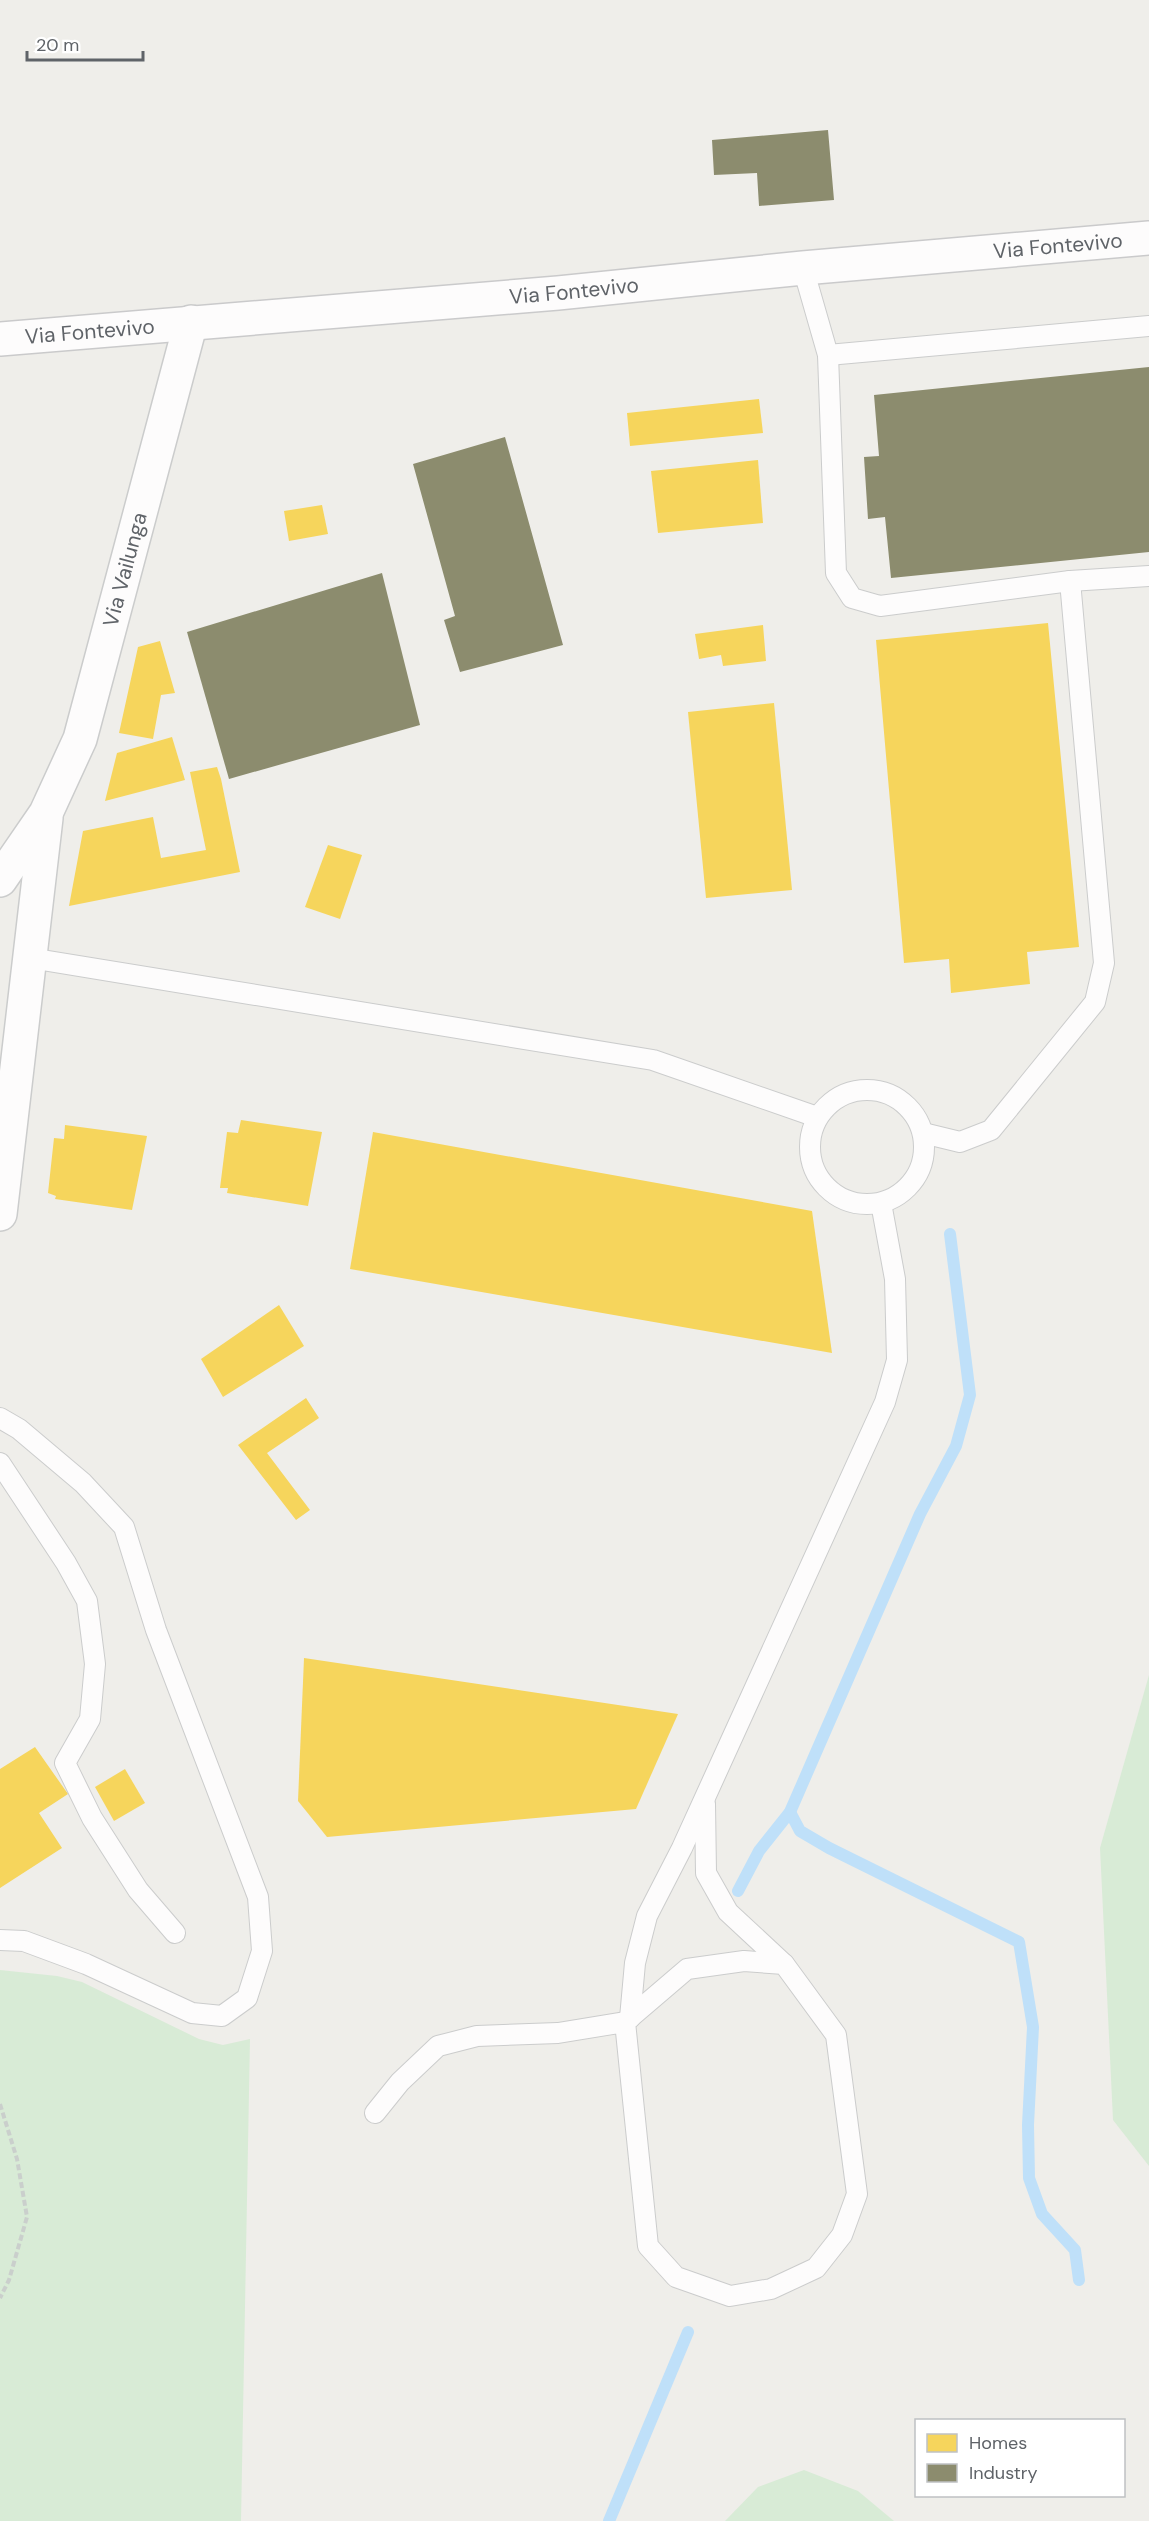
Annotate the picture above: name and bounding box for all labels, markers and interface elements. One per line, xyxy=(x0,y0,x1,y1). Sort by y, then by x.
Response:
scale bar xyxy=(27,24,142,62)
text: 20 m xyxy=(36,33,79,57)
street label: Via Fontevivo xyxy=(992,226,1124,265)
street label: Via Fontevivo xyxy=(508,271,640,311)
street label: Via Fontevivo xyxy=(24,312,156,351)
street label: Via Vailunga xyxy=(96,509,154,630)
legend xyxy=(915,2419,1125,2497)
text: Homes xyxy=(969,2431,1027,2455)
text: Industry xyxy=(969,2461,1038,2485)

